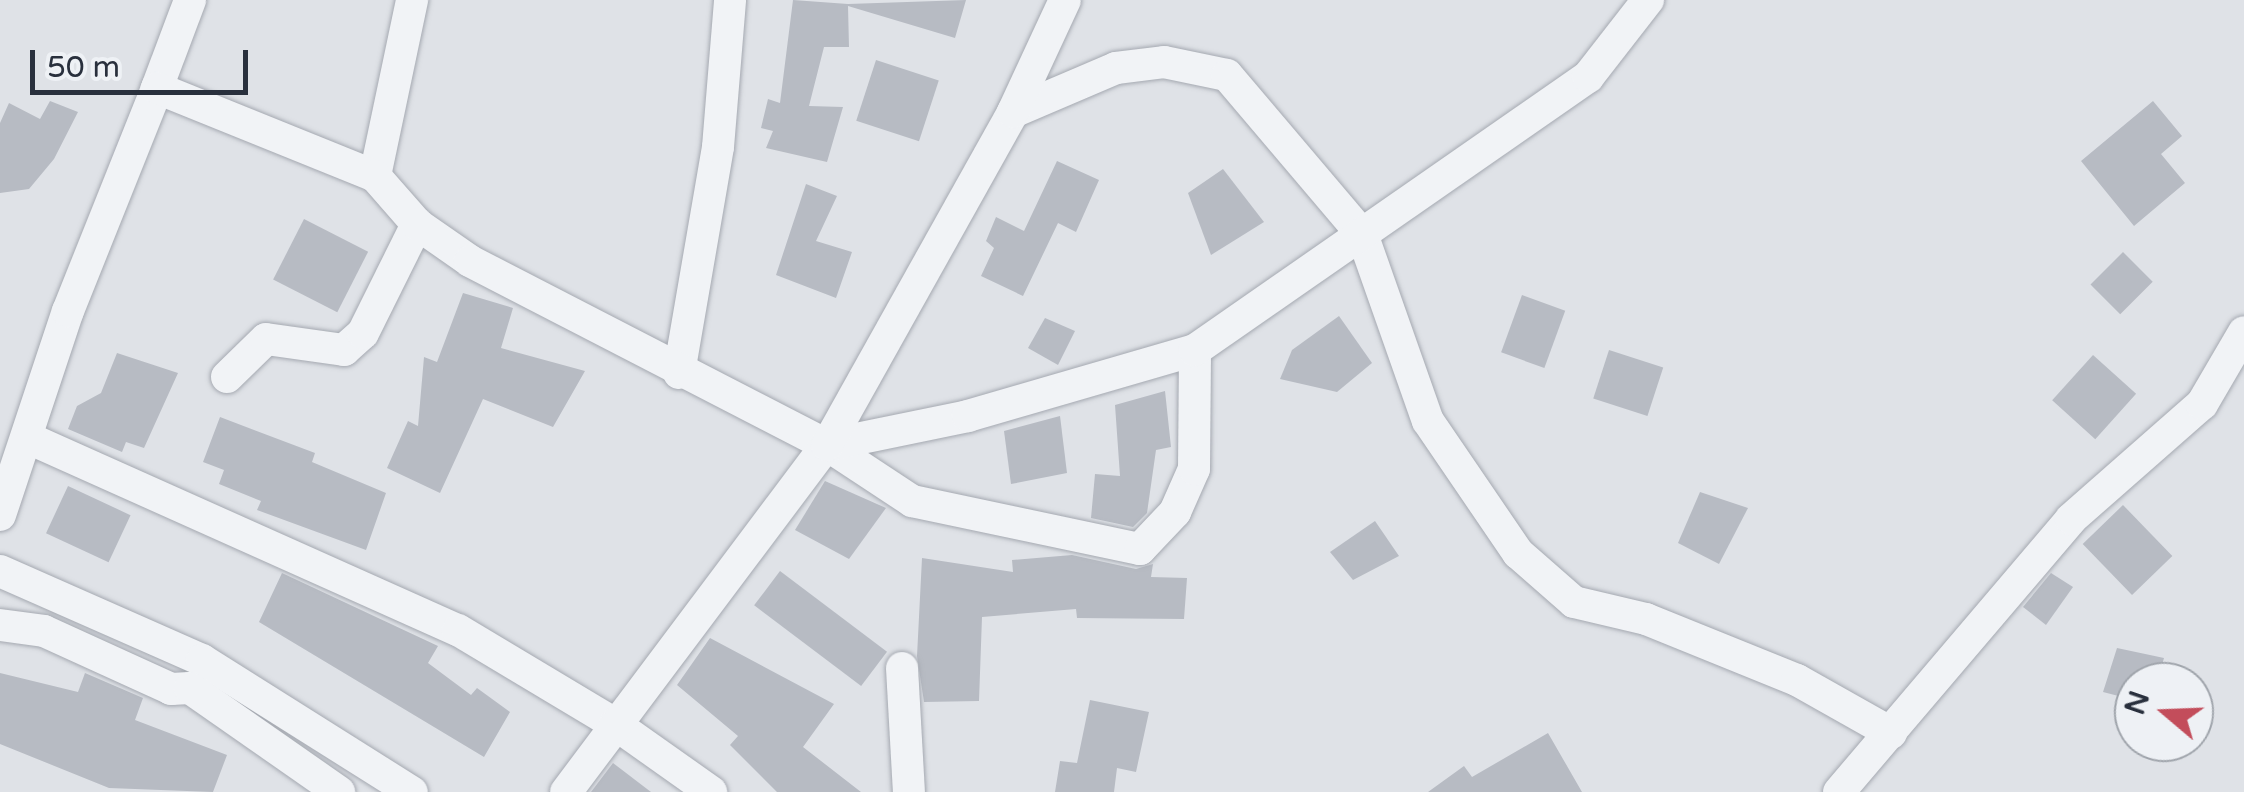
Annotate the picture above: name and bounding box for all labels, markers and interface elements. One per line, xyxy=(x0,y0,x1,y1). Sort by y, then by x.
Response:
scale bar xyxy=(35,30,252,92)
text: 50 m xyxy=(47,49,120,86)
north arrow xyxy=(2114,662,2214,762)
text: N xyxy=(2118,687,2157,719)

